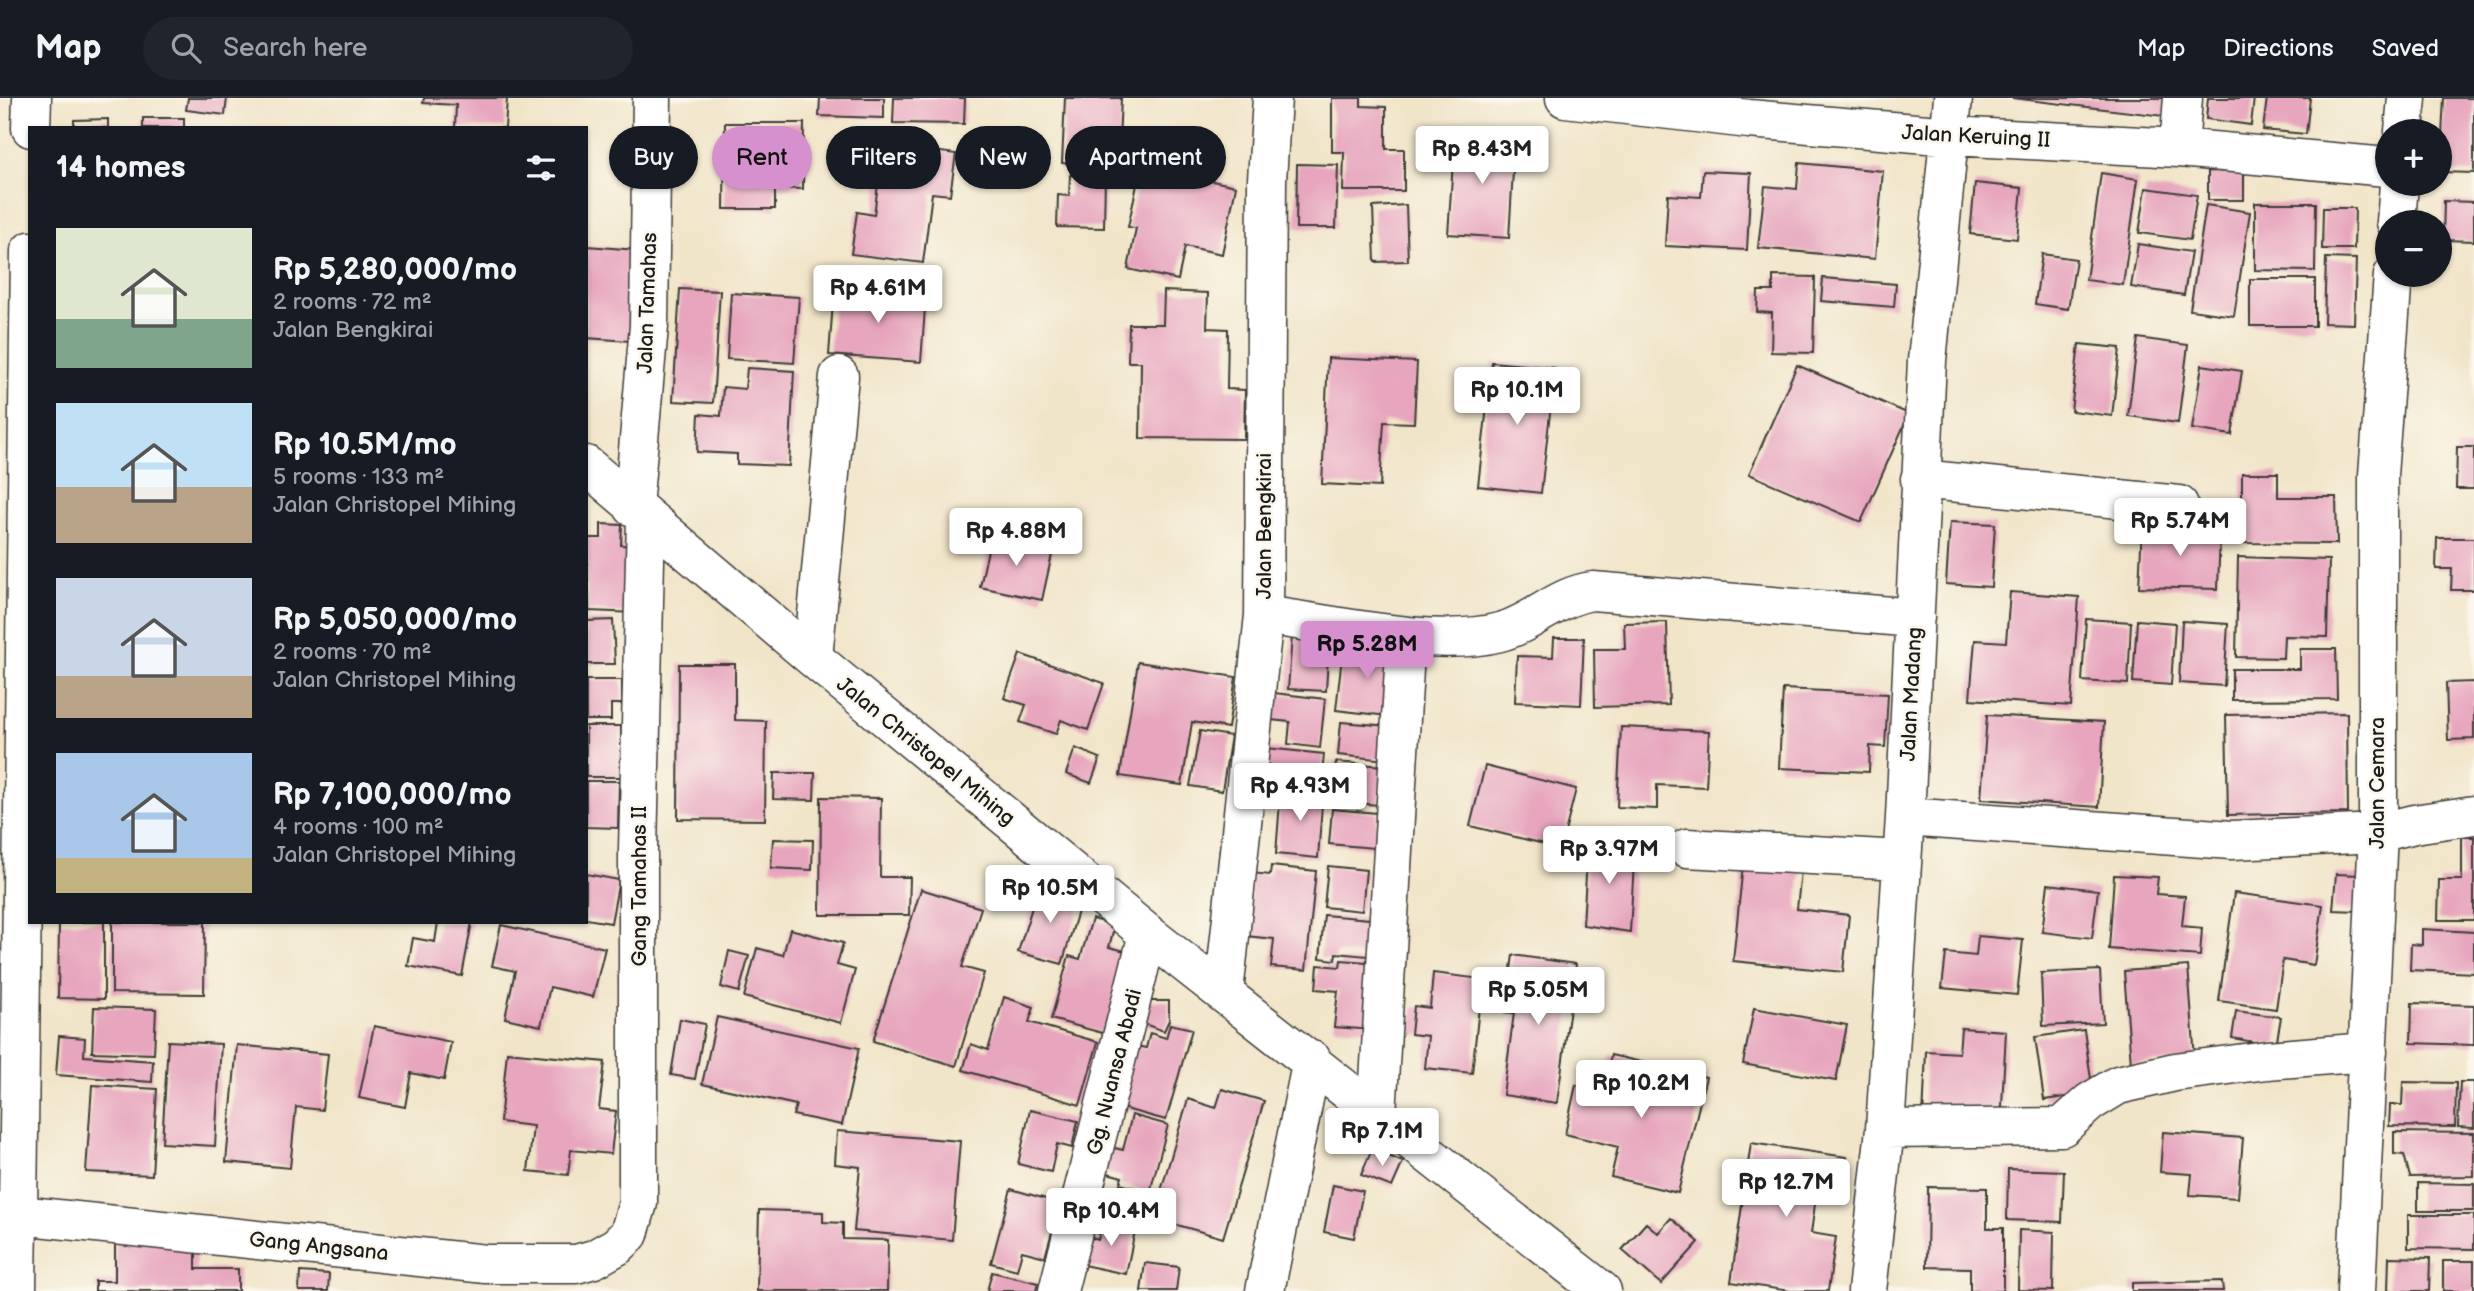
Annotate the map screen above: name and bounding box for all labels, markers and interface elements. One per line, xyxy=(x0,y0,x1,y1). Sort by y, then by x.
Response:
search box xyxy=(143,17,633,80)
text: Map xyxy=(35,28,101,68)
icon: search xyxy=(167,29,205,67)
text: Search here xyxy=(223,33,367,64)
text: Map xyxy=(2137,34,2185,63)
text: Directions xyxy=(2223,34,2334,63)
text: Saved xyxy=(2372,34,2439,63)
map controls xyxy=(2375,119,2452,287)
button: + xyxy=(2375,119,2452,196)
street label: Jalan Keruing II xyxy=(1901,120,2051,153)
chip: Buy xyxy=(609,126,698,189)
chip: Rent xyxy=(712,126,812,189)
chip: Filters xyxy=(826,126,941,189)
chip: New xyxy=(955,126,1051,189)
chip: Apartment xyxy=(1065,126,1226,189)
pin: Rp 8.43M xyxy=(1410,126,1554,186)
text: Rp 8.43M xyxy=(1432,135,1532,163)
icon: filters xyxy=(522,149,560,187)
text: 14 homes xyxy=(56,150,185,186)
button: − xyxy=(2375,210,2452,287)
street label: Jalan Tamahas xyxy=(633,232,662,374)
text: Rp 5,280,000/mo xyxy=(273,252,517,288)
icon: home xyxy=(112,256,196,340)
pin: Rp 4.61M xyxy=(806,266,950,325)
text: Rp 4.61M xyxy=(829,274,927,302)
text: 2 rooms · 72 m² xyxy=(273,288,432,316)
text: Jalan Bengkirai xyxy=(273,316,433,344)
pin: Rp 10.1M xyxy=(1445,368,1589,427)
text: Rp 10.1M xyxy=(1470,376,1564,404)
text: Rp 10.5M/mo xyxy=(273,427,457,463)
icon: home xyxy=(112,431,196,515)
street label: Jalan Bengkirai xyxy=(1252,453,1277,599)
text: 5 rooms · 133 m² xyxy=(273,463,444,491)
text: Jalan Christopel Mihing xyxy=(273,491,516,519)
pin: Rp 5.74M xyxy=(2108,498,2252,558)
text: Rp 5.74M xyxy=(2130,507,2230,535)
pin: Rp 4.88M xyxy=(944,508,1088,568)
text: Rp 4.88M xyxy=(965,517,1067,545)
text: Rp 5,050,000/mo xyxy=(273,602,517,638)
icon: home xyxy=(112,606,196,690)
pin: Rp 5.28M xyxy=(1295,622,1439,681)
street label: Jalan Madang xyxy=(1896,626,1927,762)
text: Rp 5.28M xyxy=(1317,630,1417,658)
text: 2 rooms · 70 m² xyxy=(273,638,432,666)
text: Jalan Christopel Mihing xyxy=(273,666,516,694)
street label: Jalan Christopel Mihing xyxy=(832,672,1020,831)
street label: Jalan Cemara xyxy=(2365,717,2390,849)
pin: Rp 4.93M xyxy=(1228,764,1372,823)
text: Rp 4.93M xyxy=(1250,772,1350,800)
text: Rp 7,100,000/mo xyxy=(273,777,512,813)
icon: home xyxy=(112,781,196,865)
street label: Gang Tamahas II xyxy=(627,806,652,966)
text: 4 rooms · 100 m² xyxy=(273,813,444,841)
pin: Rp 3.97M xyxy=(1537,826,1681,886)
text: Rp 3.97M xyxy=(1559,835,1659,863)
text: Jalan Christopel Mihing xyxy=(273,841,516,869)
pin: Rp 10.5M xyxy=(978,866,1122,925)
text: Rp 10.5M xyxy=(1001,874,1099,902)
pin: Rp 5.05M xyxy=(1466,968,1610,1027)
text: Rp 5.05M xyxy=(1488,976,1588,1004)
street label: Gg. Nuansa Abadi xyxy=(1082,986,1147,1158)
pin: Rp 10.2M xyxy=(1569,1060,1713,1120)
text: Rp 10.2M xyxy=(1592,1069,1690,1097)
pin: Rp 7.1M xyxy=(1317,1108,1447,1168)
text: Rp 7.1M xyxy=(1341,1117,1423,1145)
pin: Rp 12.7M xyxy=(1714,1160,1858,1219)
text: Rp 12.7M xyxy=(1738,1168,1834,1196)
pin: Rp 10.4M xyxy=(1039,1188,1183,1248)
text: Rp 10.4M xyxy=(1062,1197,1160,1225)
street label: Gang Angsana xyxy=(248,1227,390,1266)

